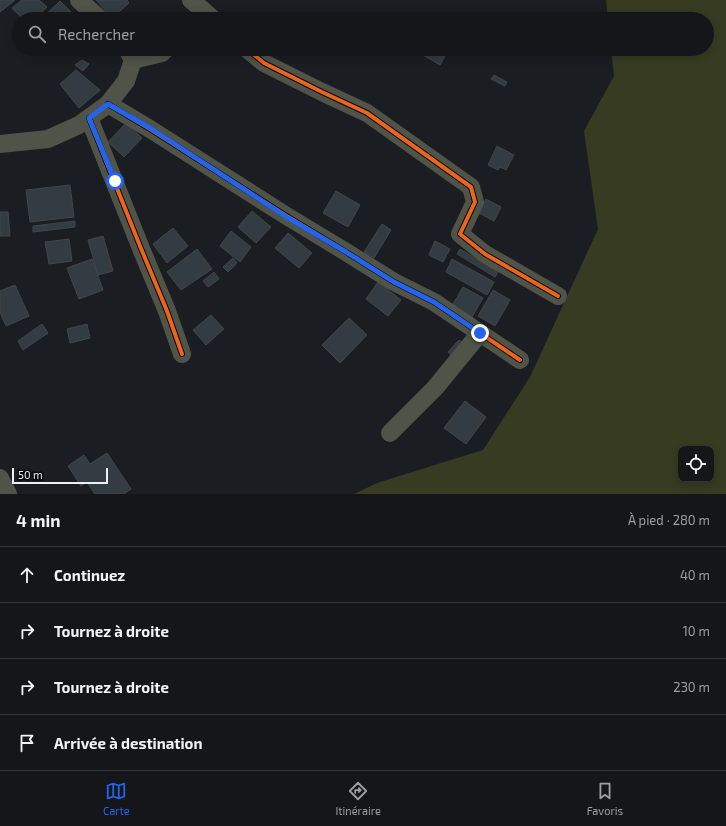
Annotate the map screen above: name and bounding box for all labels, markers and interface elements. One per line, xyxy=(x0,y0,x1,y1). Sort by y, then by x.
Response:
search box xyxy=(12,12,714,56)
icon: search xyxy=(26,23,48,45)
text: Rechercher xyxy=(58,25,135,43)
route start xyxy=(106,172,124,190)
route end xyxy=(471,324,489,342)
map controls xyxy=(678,446,714,482)
button: locate xyxy=(678,446,714,482)
scale bar xyxy=(12,466,108,485)
text: 50 m xyxy=(18,468,43,481)
text: 4 min xyxy=(16,510,60,530)
text: À pied · 280 m xyxy=(628,512,710,528)
icon: ahead xyxy=(16,564,38,586)
text: Continuez xyxy=(54,566,125,584)
text: 40 m xyxy=(680,567,710,583)
icon: right xyxy=(16,620,38,642)
text: Tournez à droite xyxy=(54,622,169,640)
text: 10 m xyxy=(683,623,710,639)
icon: right xyxy=(16,676,38,698)
text: Tournez à droite xyxy=(54,678,169,696)
text: 230 m xyxy=(673,679,710,695)
icon: arrive xyxy=(16,732,38,754)
text: Arrivée à destination xyxy=(54,734,202,752)
tab: Carte xyxy=(103,780,130,817)
tab: Itinéraire xyxy=(335,780,381,817)
tab: Favoris xyxy=(587,780,623,817)

